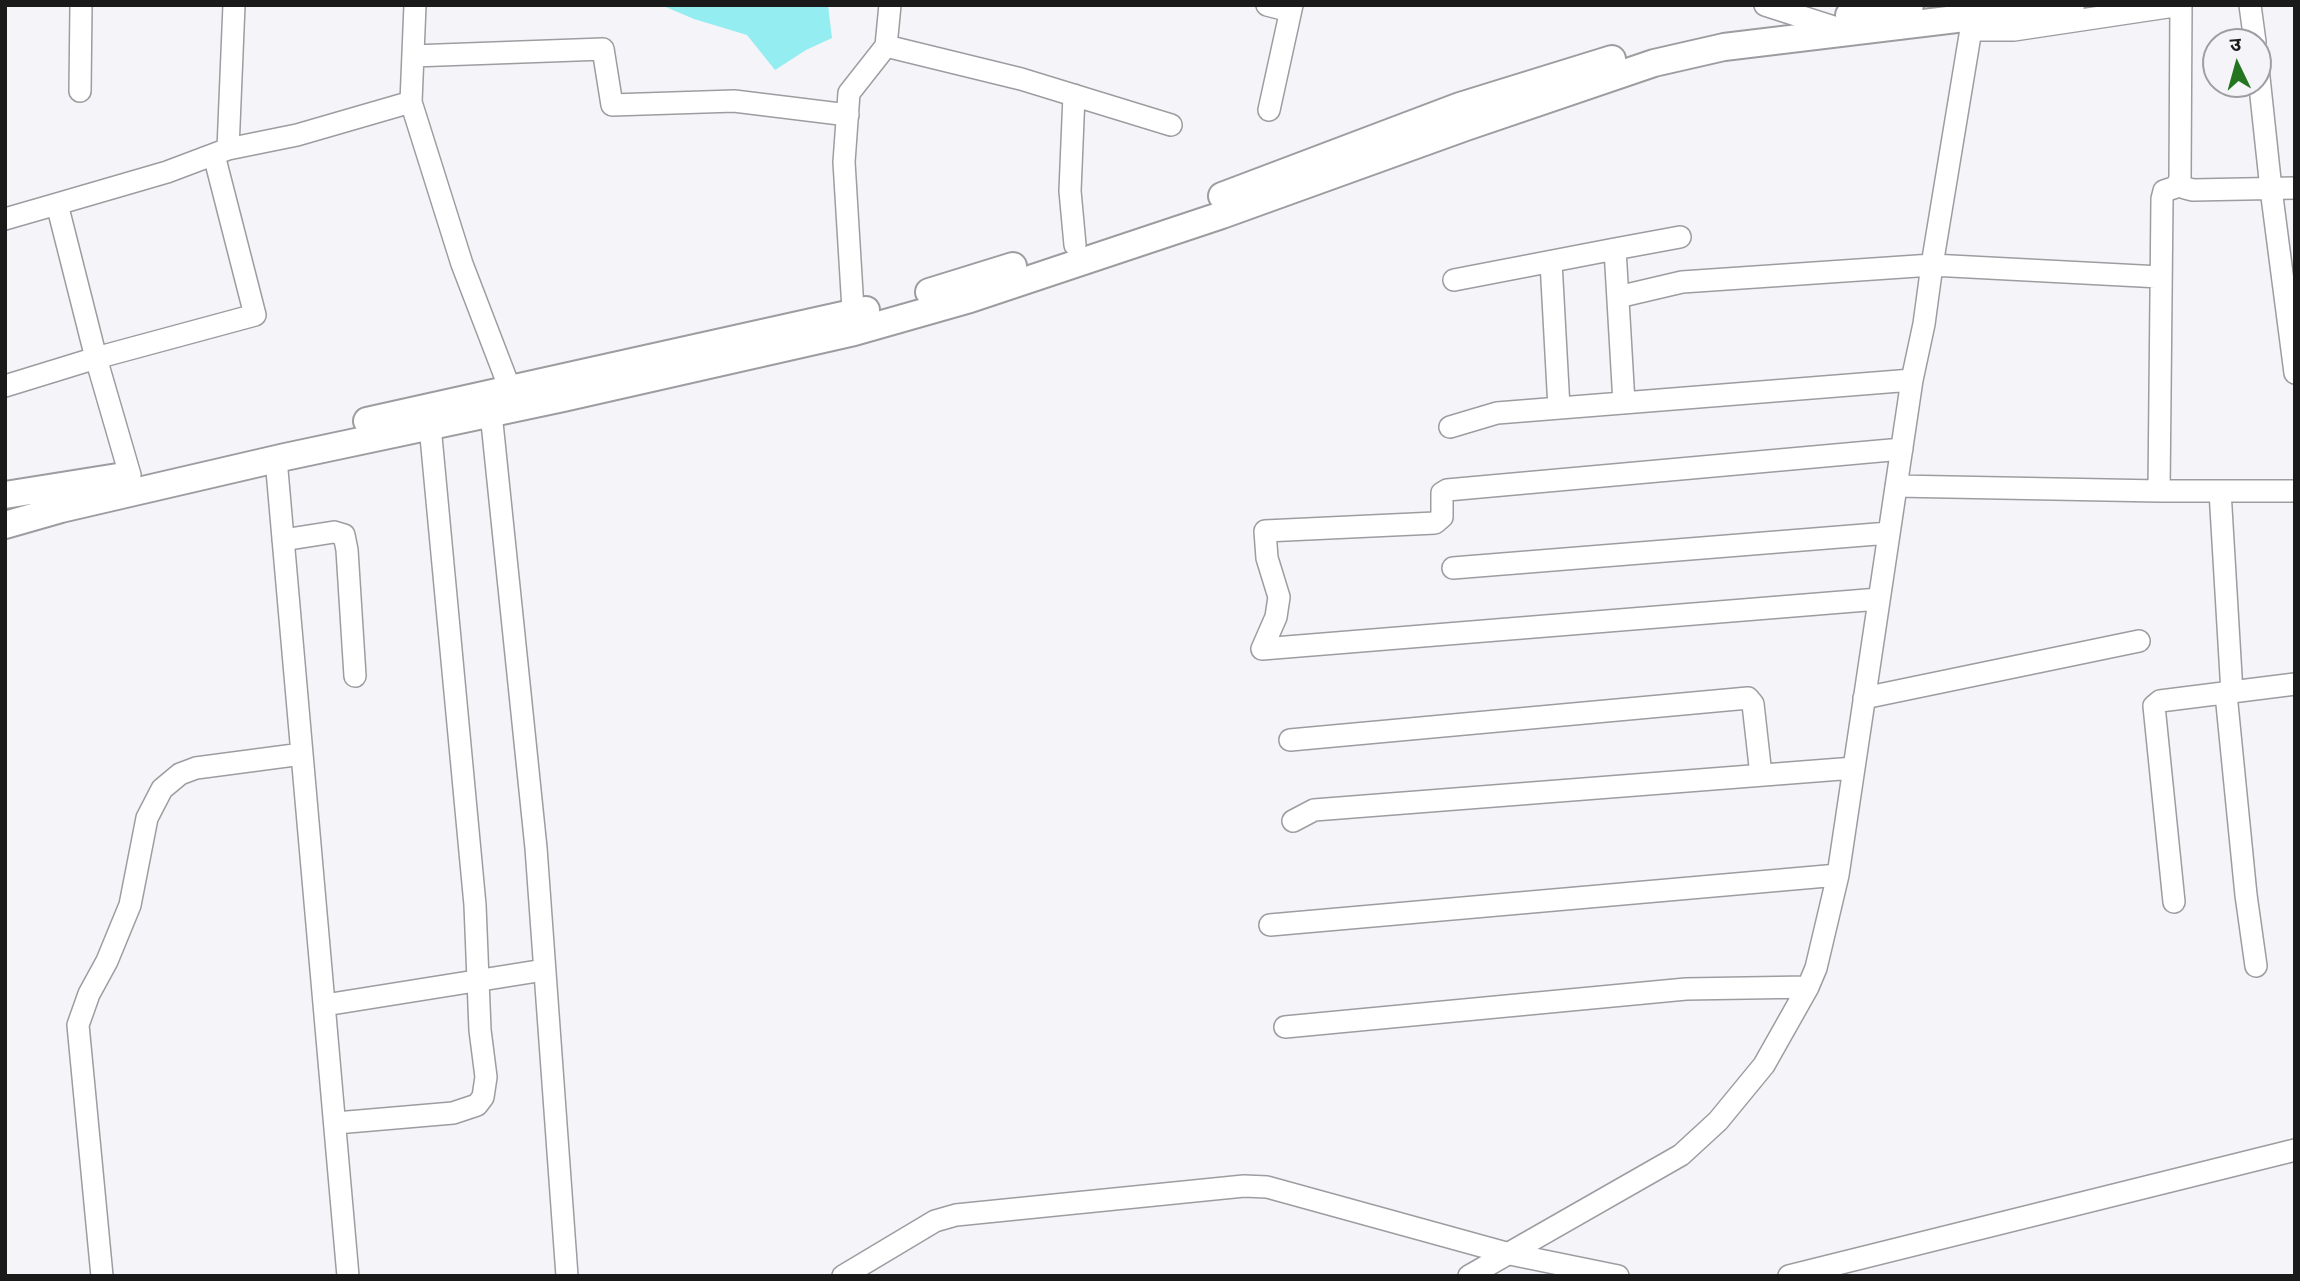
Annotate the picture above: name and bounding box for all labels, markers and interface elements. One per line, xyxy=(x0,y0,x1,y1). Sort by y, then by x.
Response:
north arrow xyxy=(2202,28,2272,98)
text: उ xyxy=(2229,32,2242,57)

